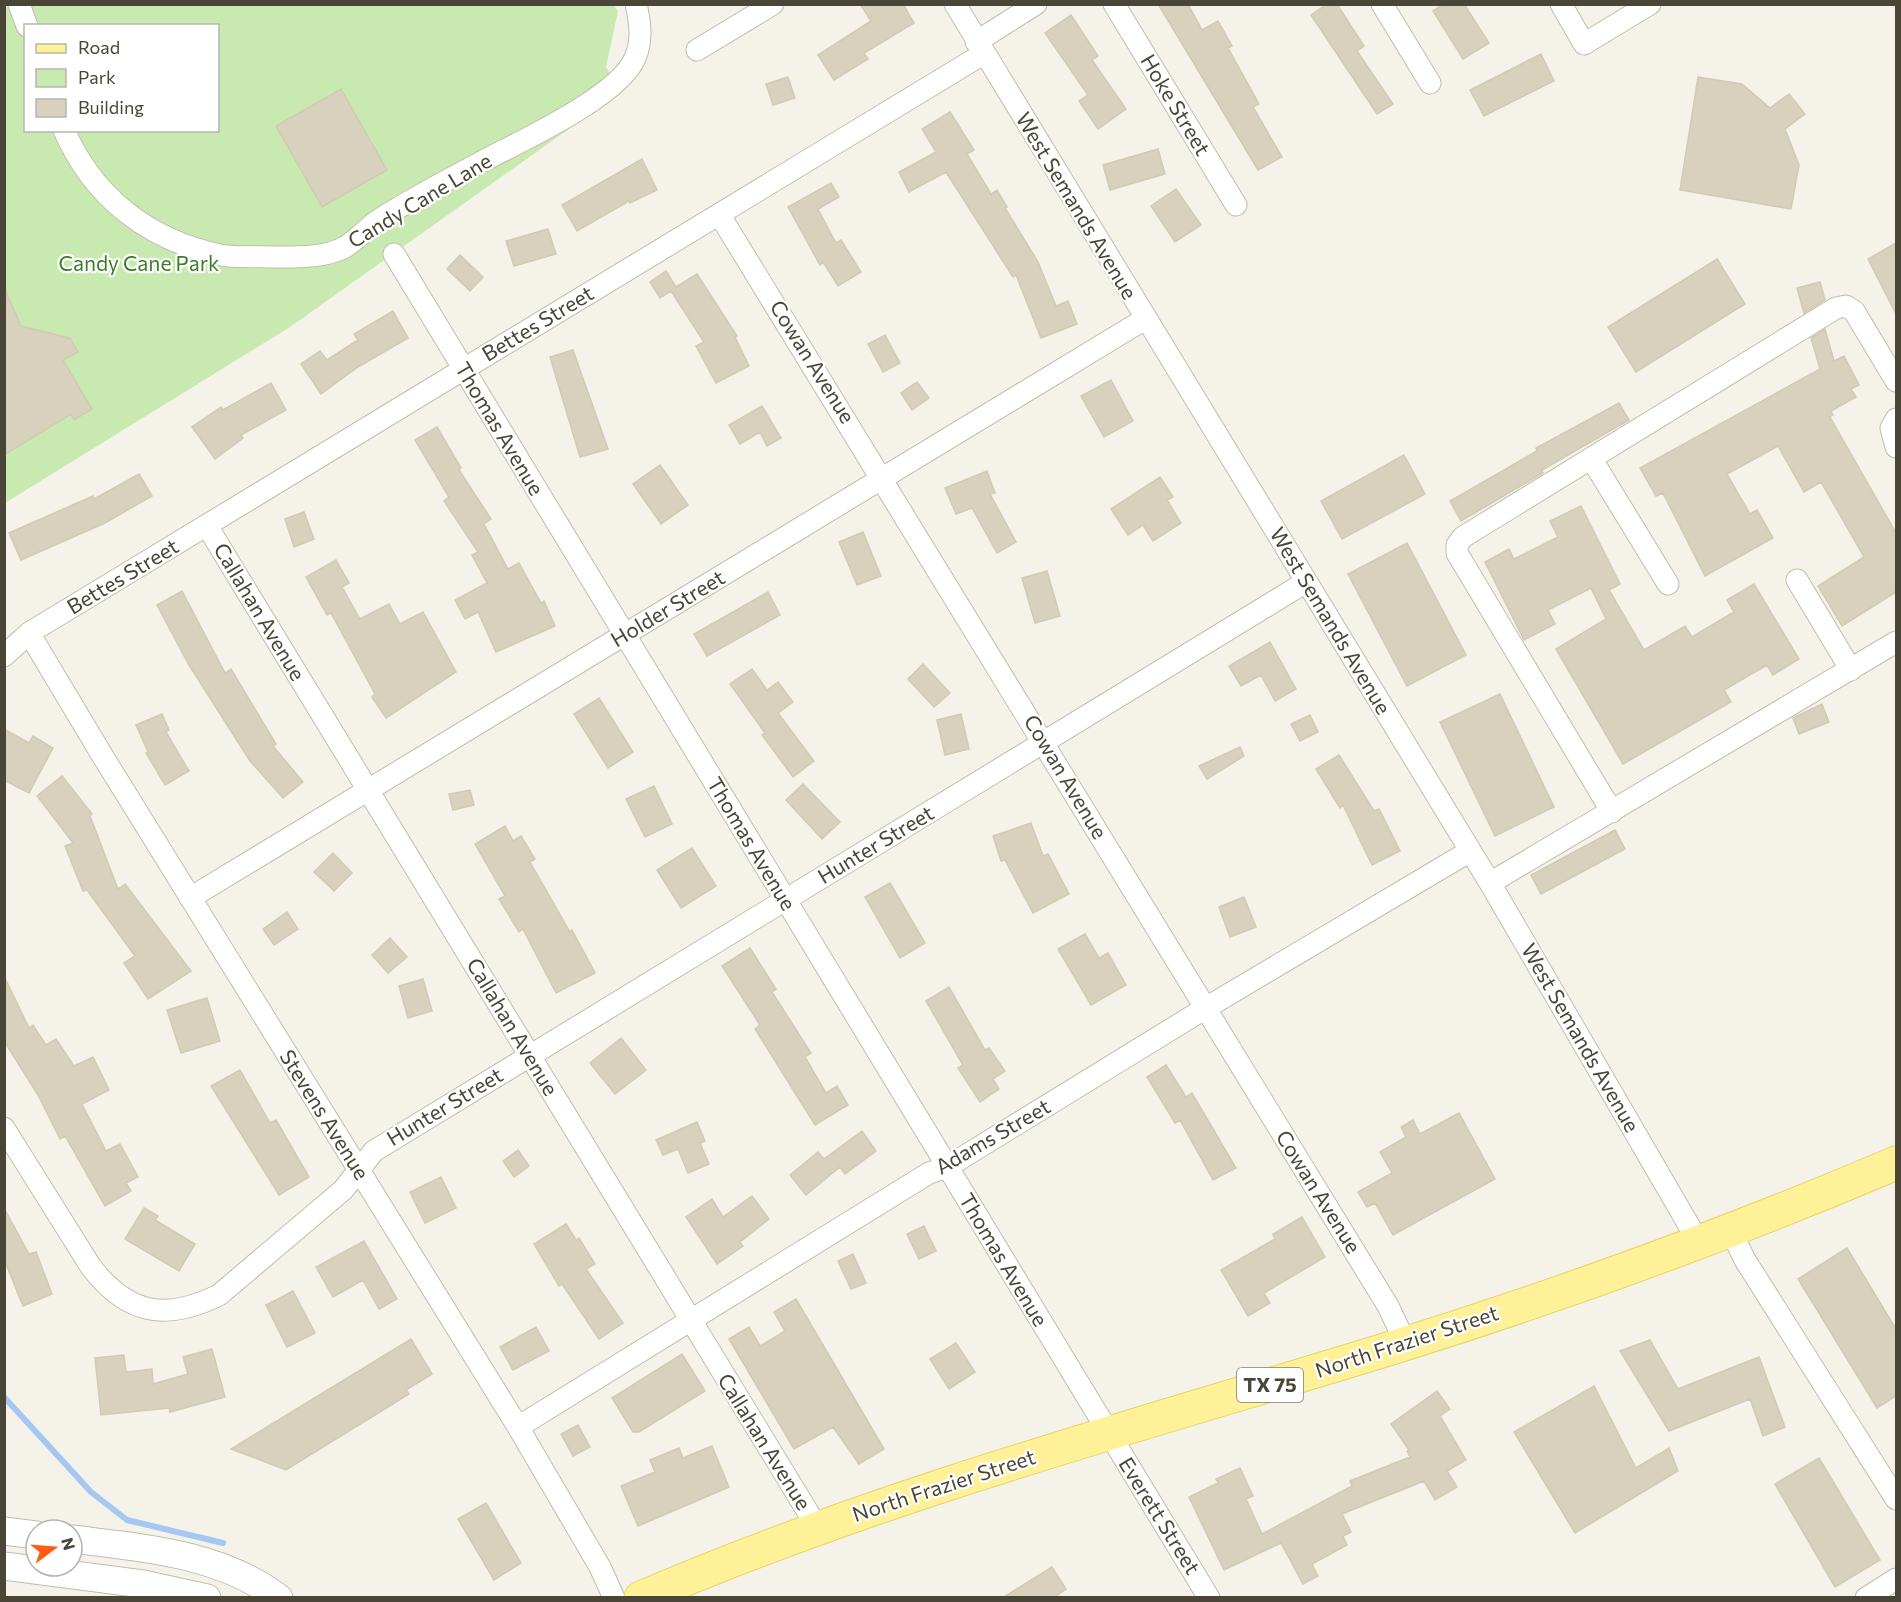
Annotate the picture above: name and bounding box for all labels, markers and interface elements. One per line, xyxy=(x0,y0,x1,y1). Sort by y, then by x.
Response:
legend xyxy=(24,24,219,132)
text: Road xyxy=(78,36,120,58)
street label: Hoke Street xyxy=(1136,49,1216,159)
text: Park xyxy=(78,66,116,88)
text: Building xyxy=(78,96,144,118)
street label: West Semands Avenue xyxy=(1012,107,1143,303)
street label: Candy Cane Lane xyxy=(343,147,496,252)
park label: Candy Cane Park xyxy=(59,250,219,275)
street label: Bettes Street xyxy=(477,280,597,366)
street label: Cowan Avenue xyxy=(766,295,861,427)
street label: Thomas Avenue xyxy=(451,357,550,499)
street label: West Semands Avenue xyxy=(1266,522,1397,718)
street label: Bettes Street xyxy=(62,533,182,619)
street label: Callahan Avenue xyxy=(209,538,311,685)
street label: Holder Street xyxy=(606,564,729,652)
street label: Cowan Avenue xyxy=(1019,710,1113,843)
street label: Thomas Avenue xyxy=(703,772,802,914)
street label: Hunter Street xyxy=(813,799,938,888)
street label: West Semands Avenue xyxy=(1517,939,1646,1136)
street label: Callahan Avenue xyxy=(462,953,564,1100)
street label: Stevens Avenue xyxy=(275,1045,375,1184)
street label: Hunter Street xyxy=(382,1061,507,1150)
street label: Adams Street xyxy=(930,1093,1054,1179)
street label: Cowan Avenue xyxy=(1272,1125,1367,1257)
street label: Thomas Avenue xyxy=(955,1188,1054,1330)
street label: North Frazier Street xyxy=(1312,1299,1501,1382)
street label: Callahan Avenue xyxy=(713,1368,817,1514)
road number: TX 75 xyxy=(1237,1368,1303,1402)
street label: North Frazier Street xyxy=(849,1443,1038,1526)
street label: Everett Street xyxy=(1114,1452,1206,1578)
north arrow xyxy=(24,1518,84,1578)
text: N xyxy=(58,1535,80,1552)

